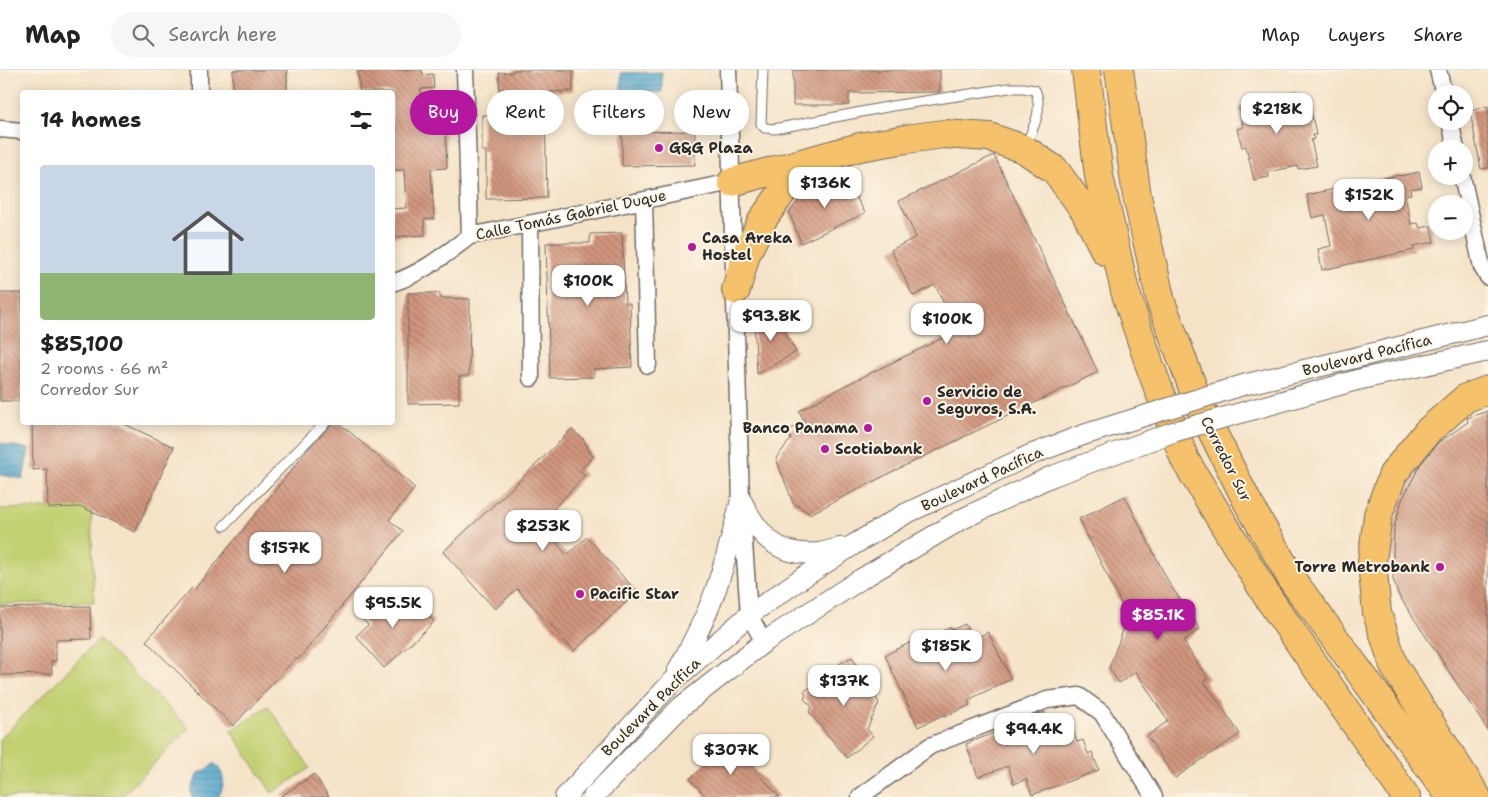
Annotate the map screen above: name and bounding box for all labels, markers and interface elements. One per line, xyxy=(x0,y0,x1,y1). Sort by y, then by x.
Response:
search box xyxy=(111,12,461,57)
text: Map xyxy=(25,19,81,51)
icon: search xyxy=(129,21,157,49)
text: Search here xyxy=(169,22,277,47)
text: Map xyxy=(1262,23,1300,47)
text: Layers xyxy=(1328,23,1385,47)
text: Share xyxy=(1413,23,1463,47)
map controls xyxy=(1428,85,1473,240)
button: locate xyxy=(1428,85,1473,130)
chip: Buy xyxy=(410,90,477,135)
chip: Rent xyxy=(487,90,564,135)
chip: Filters xyxy=(574,90,664,135)
chip: New xyxy=(674,90,749,135)
pin: $218K xyxy=(1242,92,1312,135)
text: $218K xyxy=(1252,98,1302,119)
text: 14 homes xyxy=(40,106,141,134)
icon: filters xyxy=(347,106,375,134)
place label: G&G Plaza xyxy=(669,138,754,158)
button: + xyxy=(1428,140,1473,185)
marker: G&G Plaza xyxy=(653,142,665,154)
pin: $136K xyxy=(790,166,860,209)
text: $136K xyxy=(800,172,850,193)
pin: $152K xyxy=(1334,178,1404,221)
text: $152K xyxy=(1344,184,1394,205)
street label: Calle Tomás Gabriel Duque xyxy=(474,185,668,245)
button: − xyxy=(1428,195,1473,240)
icon: home xyxy=(163,198,253,288)
place label: Casa Areka Hostel xyxy=(702,228,793,265)
marker: Casa Areka Hostel xyxy=(686,241,698,253)
pin: $100K xyxy=(553,264,623,307)
text: $100K xyxy=(563,270,613,291)
pin: $93.8K xyxy=(730,300,812,342)
pin: $100K xyxy=(912,302,982,345)
text: $93.8K xyxy=(742,305,800,326)
text: $100K xyxy=(922,308,972,329)
street label: Boulevard Pacífica xyxy=(1300,329,1434,381)
text: $85,100 xyxy=(40,330,124,358)
text: 2 rooms · 66 m² xyxy=(40,358,168,379)
text: Corredor Sur xyxy=(40,379,139,400)
place label: Servicio de Seguros, S.A. xyxy=(937,382,1036,419)
marker: Servicio de Seguros, S.A. xyxy=(921,395,933,407)
street label: Corredor Sur xyxy=(1196,413,1256,505)
place label: Banco Panama xyxy=(743,418,859,438)
marker: Banco Panama xyxy=(862,422,874,434)
place label: Scotiabank xyxy=(835,439,923,459)
street label: Boulevard Pacífica xyxy=(918,442,1047,516)
marker: Scotiabank xyxy=(819,443,831,455)
pin: $253K xyxy=(508,510,578,552)
text: $253K xyxy=(516,515,570,536)
pin: $157K xyxy=(250,532,320,574)
text: $157K xyxy=(260,537,310,558)
place label: Torre Metrobank xyxy=(1295,557,1430,577)
marker: Torre Metrobank xyxy=(1434,561,1446,573)
place label: Pacific Star xyxy=(590,584,679,604)
pin: $95.5K xyxy=(352,586,434,629)
marker: Pacific Star xyxy=(574,588,586,600)
text: $95.5K xyxy=(365,592,421,613)
pin: $85.1K xyxy=(1117,598,1199,641)
text: $85.1K xyxy=(1132,604,1184,625)
pin: $185K xyxy=(911,630,981,672)
text: $185K xyxy=(921,635,971,656)
street label: Boulevard Pacífica xyxy=(597,653,705,761)
pin: $137K xyxy=(809,664,879,707)
text: $137K xyxy=(819,670,869,691)
pin: $94.4K xyxy=(993,712,1075,755)
text: $94.4K xyxy=(1005,718,1063,739)
pin: $307K xyxy=(696,734,766,776)
text: $307K xyxy=(704,739,758,760)

